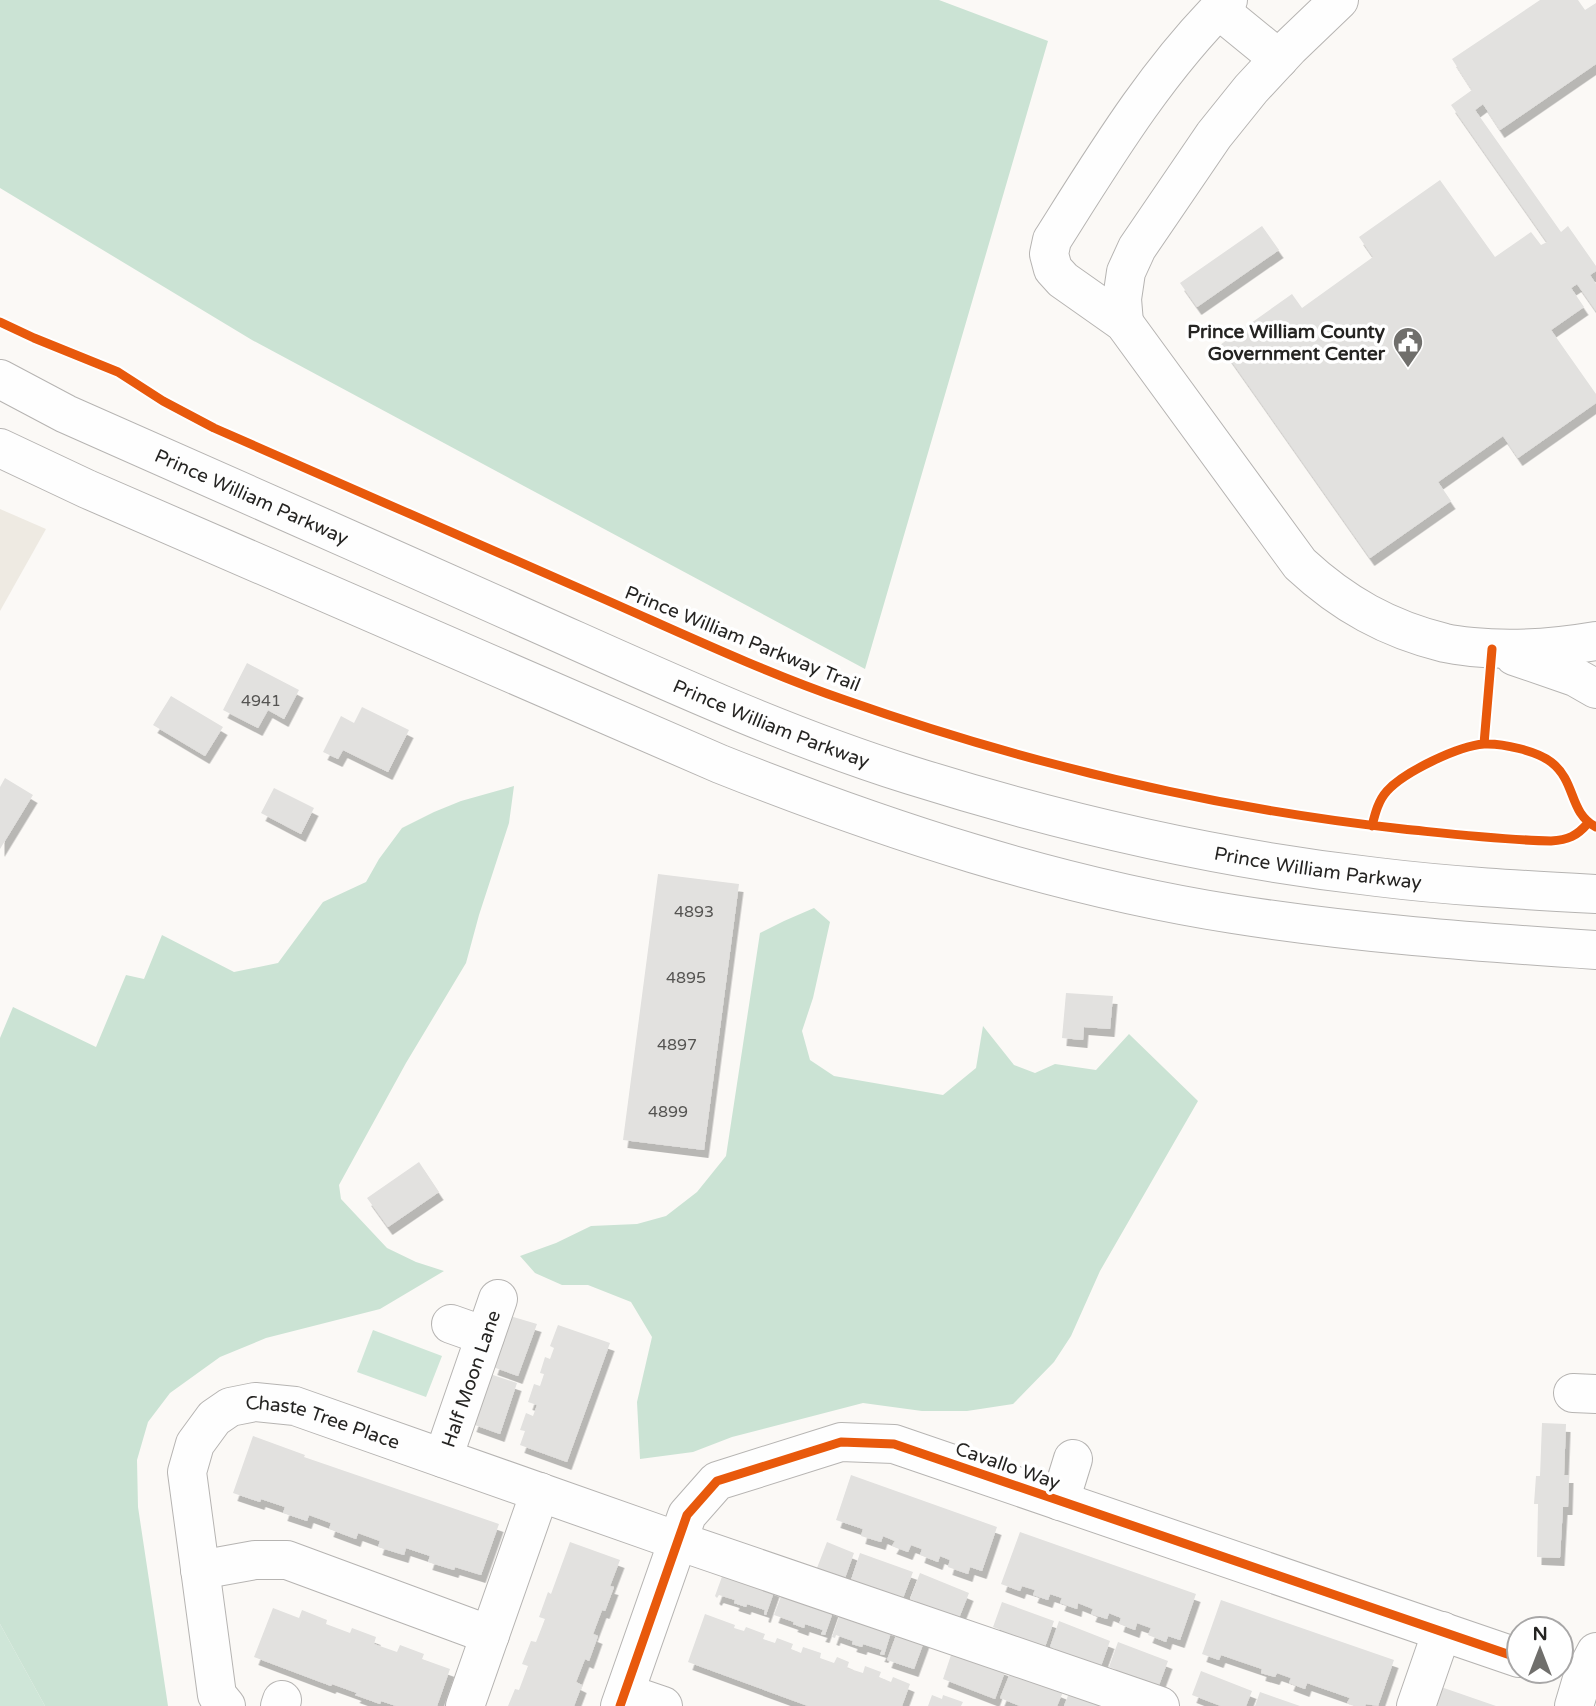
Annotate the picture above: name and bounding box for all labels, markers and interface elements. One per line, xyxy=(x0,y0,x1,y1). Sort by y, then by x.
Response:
place label: Prince William County Government Center xyxy=(1187,321,1386,365)
public building icon: Prince William County Government Center xyxy=(1391,325,1425,369)
street label: Prince William Parkway xyxy=(151,445,352,550)
street label: Prince William Parkway Trail xyxy=(622,582,864,696)
street label: Prince William Parkway xyxy=(670,675,872,773)
house number: 4941 xyxy=(241,691,281,711)
street label: Prince William Parkway xyxy=(1212,843,1423,894)
house number: 4893 xyxy=(674,902,714,922)
house number: 4895 xyxy=(666,968,706,988)
house number: 4897 xyxy=(657,1035,697,1055)
house number: 4899 xyxy=(648,1102,688,1122)
street label: Half Moon Lane xyxy=(438,1307,505,1450)
street label: Chaste Tree Place xyxy=(244,1391,402,1454)
street label: Cavallo Way xyxy=(952,1438,1063,1494)
north arrow xyxy=(1505,1615,1575,1685)
text: N xyxy=(1532,1623,1548,1645)

